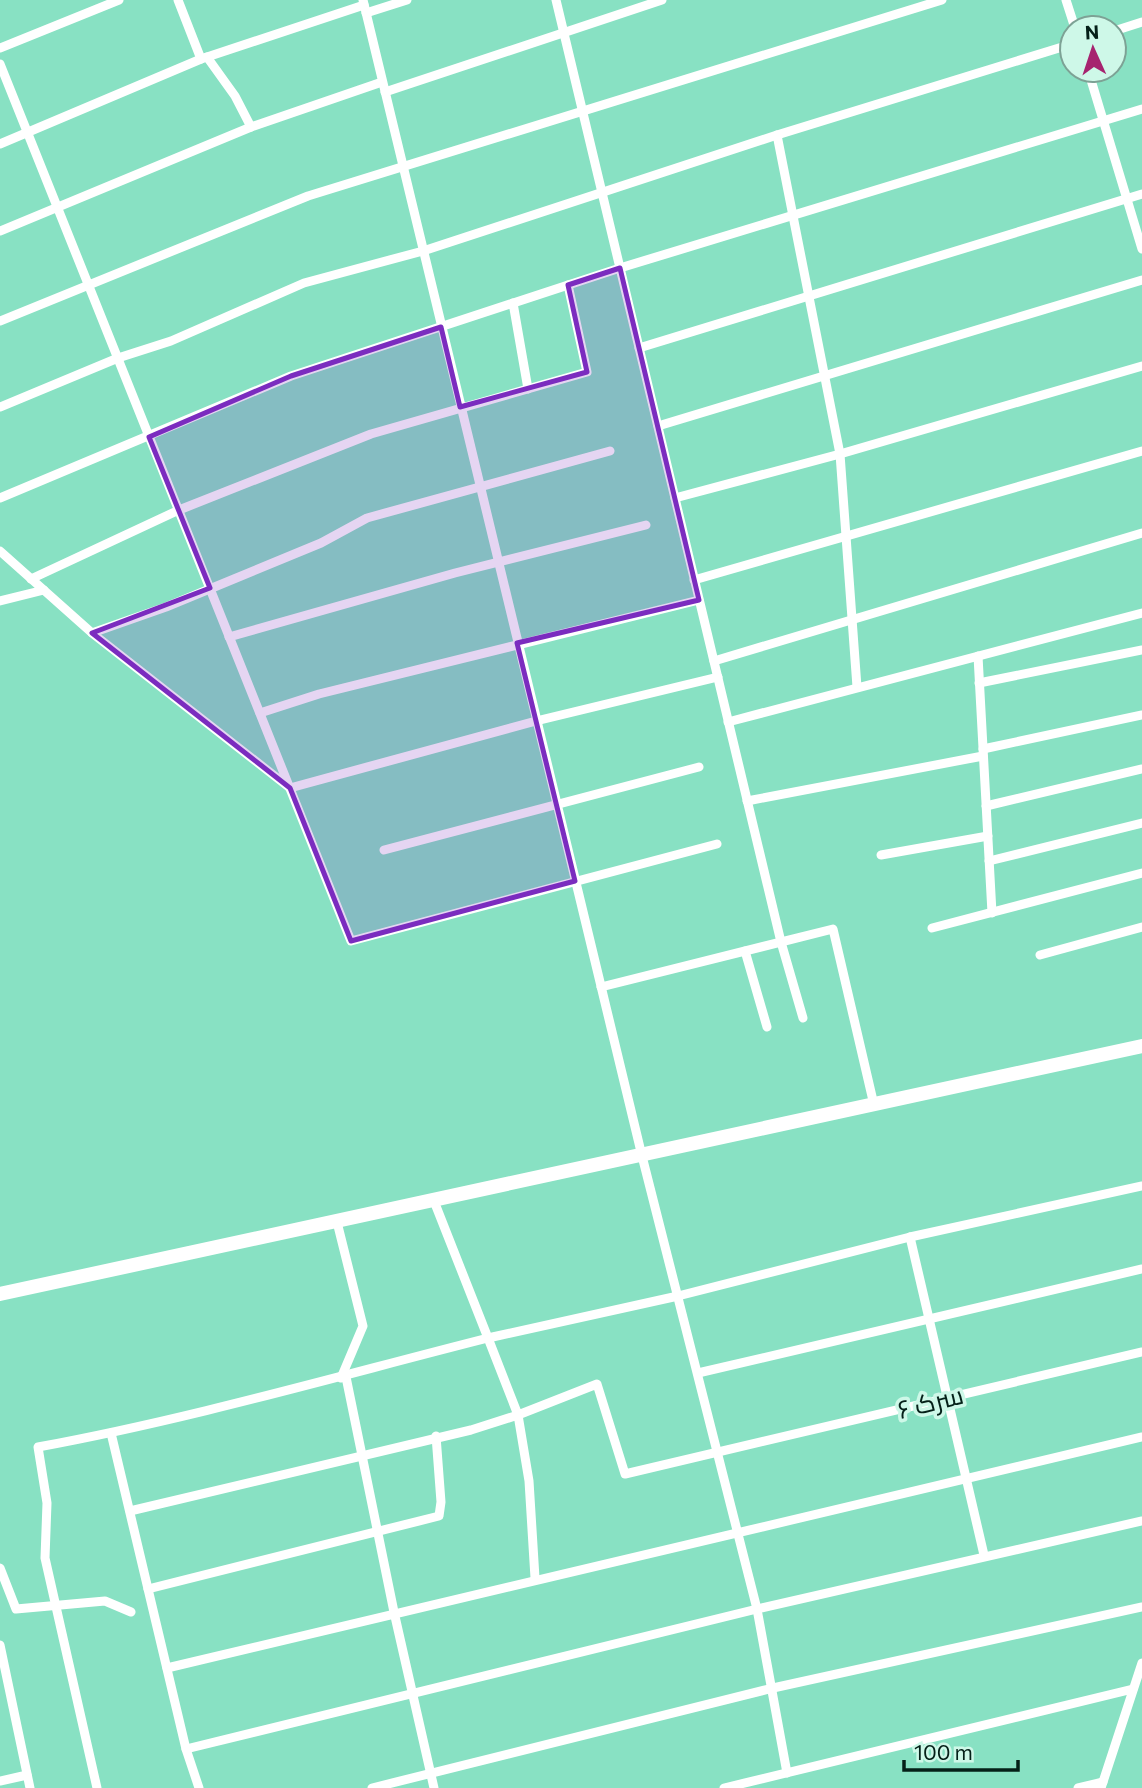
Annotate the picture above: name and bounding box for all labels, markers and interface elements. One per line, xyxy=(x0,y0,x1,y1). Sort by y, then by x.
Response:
north arrow xyxy=(1058,14,1128,84)
text: N xyxy=(1084,20,1100,43)
street label: سرک ۶ xyxy=(894,1378,966,1425)
scale bar xyxy=(904,1728,1018,1772)
text: 100 m xyxy=(914,1739,973,1764)

